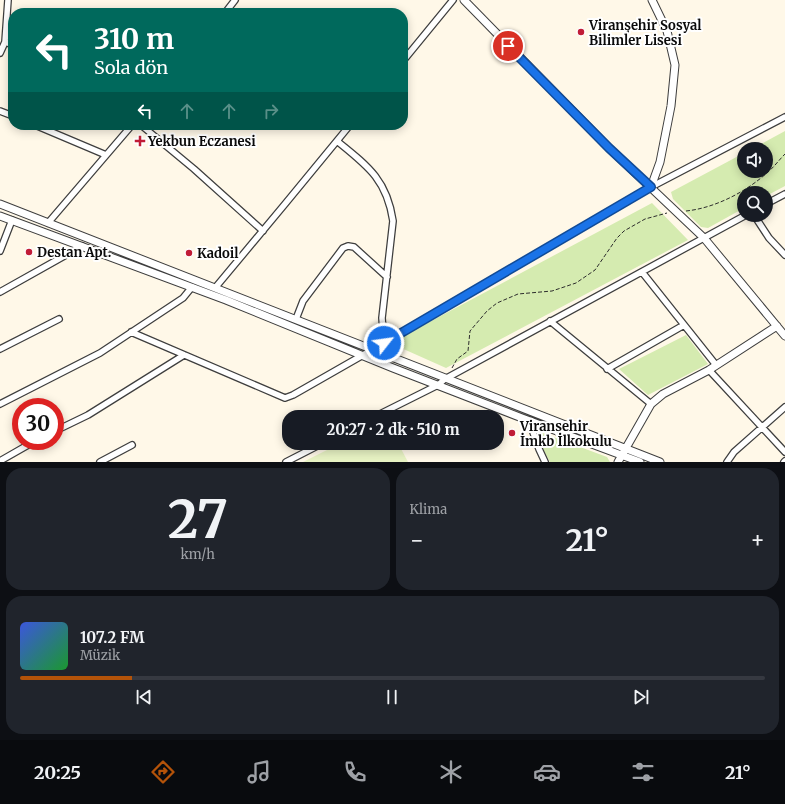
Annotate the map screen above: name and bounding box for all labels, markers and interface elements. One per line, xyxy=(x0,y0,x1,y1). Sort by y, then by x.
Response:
place label: Viranşehir Sosyal Bilimler Lisesi xyxy=(588,17,702,49)
text: 310 m xyxy=(94,21,174,57)
icon: left xyxy=(28,24,80,76)
marker: Viranşehir Sosyal Bilimler Lisesi xyxy=(576,27,586,37)
pin xyxy=(491,29,525,63)
icon: arrive xyxy=(497,35,519,57)
text: Sola dön xyxy=(94,56,168,79)
icon: left xyxy=(134,100,156,122)
icon: ahead xyxy=(176,100,198,122)
icon: ahead xyxy=(218,100,240,122)
icon: right xyxy=(260,100,282,122)
place label: Yekbun Eczanesi xyxy=(147,133,256,150)
marker: Yekbun Eczanesi xyxy=(135,136,145,146)
map controls xyxy=(737,142,773,222)
button: sound xyxy=(737,142,773,178)
button: search xyxy=(737,186,773,222)
place label: Destan Apt. xyxy=(37,244,111,261)
place label: Kadoil xyxy=(197,245,238,262)
marker: Destan Apt. xyxy=(24,247,34,257)
marker: Kadoil xyxy=(184,248,194,258)
position arrow xyxy=(363,322,405,364)
speed limit sign: 30 xyxy=(12,398,64,450)
place label: Viranşehir İmkb İlkokulu xyxy=(519,418,612,450)
text: 20:27 · 2 dk · 510 m xyxy=(327,420,459,439)
marker: Viranşehir İmkb İlkokulu xyxy=(507,428,517,438)
text: 27 xyxy=(168,487,228,552)
text: Klima xyxy=(410,501,447,518)
text: 21° xyxy=(566,521,609,559)
text: − xyxy=(410,526,424,554)
text: + xyxy=(750,526,765,554)
text: km/h xyxy=(181,546,215,563)
text: 107.2 FM xyxy=(80,628,144,647)
text: Müzik xyxy=(80,647,120,664)
icon: previous xyxy=(133,686,155,708)
icon: pause xyxy=(381,686,403,708)
icon: next xyxy=(630,686,652,708)
icon: directions xyxy=(149,758,177,786)
icon: music xyxy=(245,758,273,786)
icon: phone xyxy=(341,758,369,786)
icon: climate xyxy=(437,758,465,786)
icon: car xyxy=(533,758,561,786)
icon: filters xyxy=(629,758,657,786)
text: 20:25 xyxy=(34,761,81,784)
text: 21° xyxy=(725,761,751,784)

